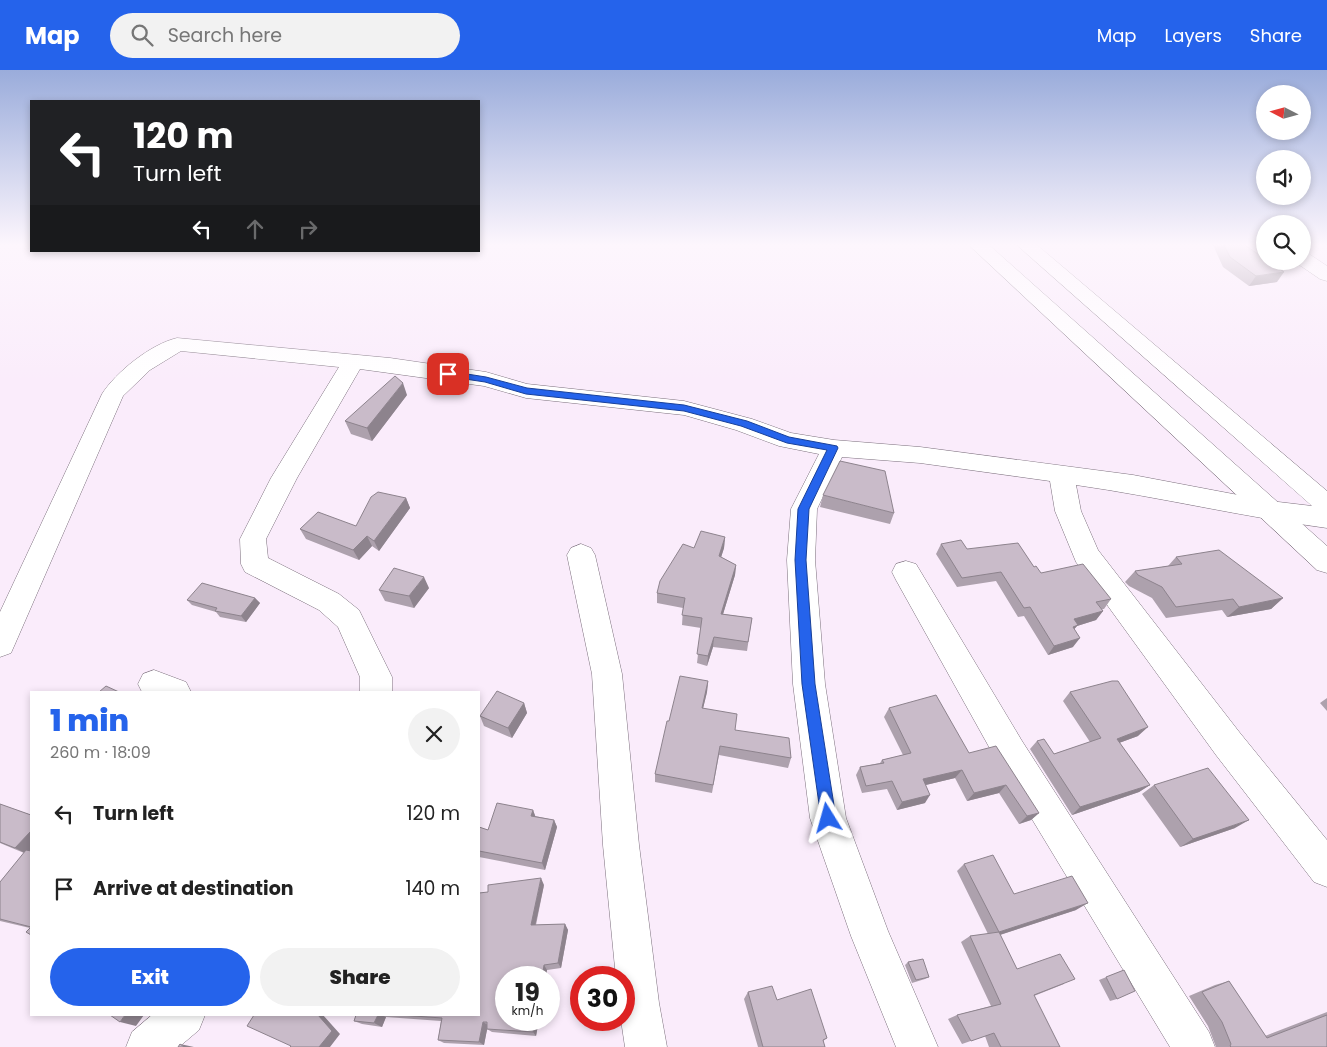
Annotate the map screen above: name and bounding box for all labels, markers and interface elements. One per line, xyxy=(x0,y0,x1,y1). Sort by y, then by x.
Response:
search box xyxy=(110,13,460,58)
text: Map xyxy=(25,19,80,52)
icon: search xyxy=(128,21,156,49)
text: Search here xyxy=(168,22,282,49)
text: Map xyxy=(1097,23,1137,48)
text: Layers xyxy=(1165,23,1222,48)
text: Share xyxy=(1250,23,1302,48)
north arrow xyxy=(1256,85,1311,140)
map controls xyxy=(1256,85,1311,270)
text: 120 m xyxy=(133,111,233,160)
icon: left xyxy=(50,120,115,185)
button: sound xyxy=(1256,150,1311,205)
text: Turn left xyxy=(133,158,221,189)
icon: left xyxy=(188,215,216,243)
icon: ahead xyxy=(241,215,269,243)
icon: right xyxy=(294,215,322,243)
button: search xyxy=(1256,215,1311,270)
pin xyxy=(427,353,469,395)
icon: arrive xyxy=(434,360,462,388)
text: 1 min xyxy=(50,699,129,742)
button: close xyxy=(408,708,460,760)
text: 260 m · 18:09 xyxy=(50,741,151,764)
position arrow xyxy=(801,791,853,843)
icon: left xyxy=(50,800,78,828)
text: Turn left xyxy=(93,800,174,827)
text: 120 m xyxy=(406,800,460,827)
icon: arrive xyxy=(50,875,78,903)
text: Arrive at destination xyxy=(93,875,294,902)
text: 140 m xyxy=(405,875,460,902)
button: Exit xyxy=(50,948,250,1006)
button: Share xyxy=(260,948,460,1006)
speed limit sign: 30 xyxy=(570,966,635,1031)
text: 19 xyxy=(515,975,540,1010)
text: km/h xyxy=(512,1002,543,1019)

